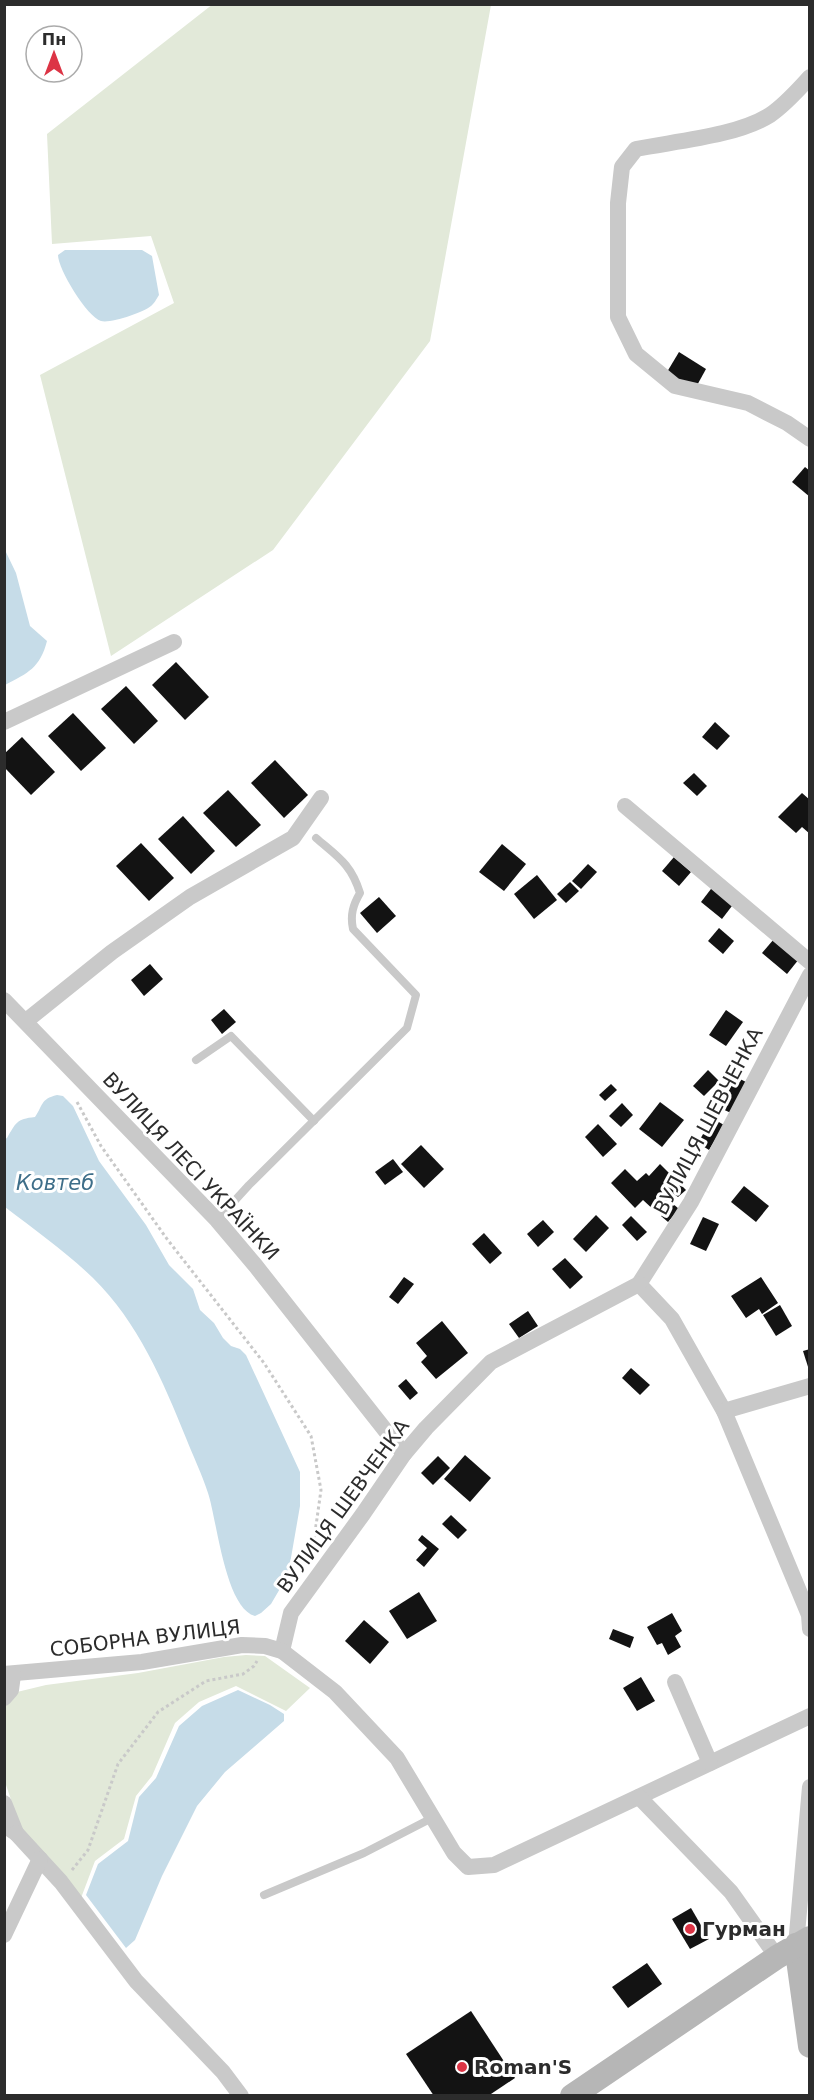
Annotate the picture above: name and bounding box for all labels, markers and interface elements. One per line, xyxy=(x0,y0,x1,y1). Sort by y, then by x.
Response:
north arrow xyxy=(24,24,84,84)
text: Пн xyxy=(42,30,66,49)
street label: ВУЛИЦЯ ШЕВЧЕНКА xyxy=(648,1023,768,1219)
street label: ВУЛИЦЯ ЛЕСІ УКРАЇНКИ xyxy=(98,1067,284,1265)
water label: Ковтеб xyxy=(16,1171,94,1195)
street label: ВУЛИЦЯ ШЕВЧЕНКА xyxy=(272,1414,414,1597)
street label: СОБОРНА ВУЛИЦЯ xyxy=(48,1614,242,1662)
place label: Гурман xyxy=(702,1917,786,1941)
marker: Гурман xyxy=(683,1922,697,1936)
place label: Roman'S xyxy=(474,2055,572,2079)
marker: Roman'S xyxy=(455,2060,469,2074)

